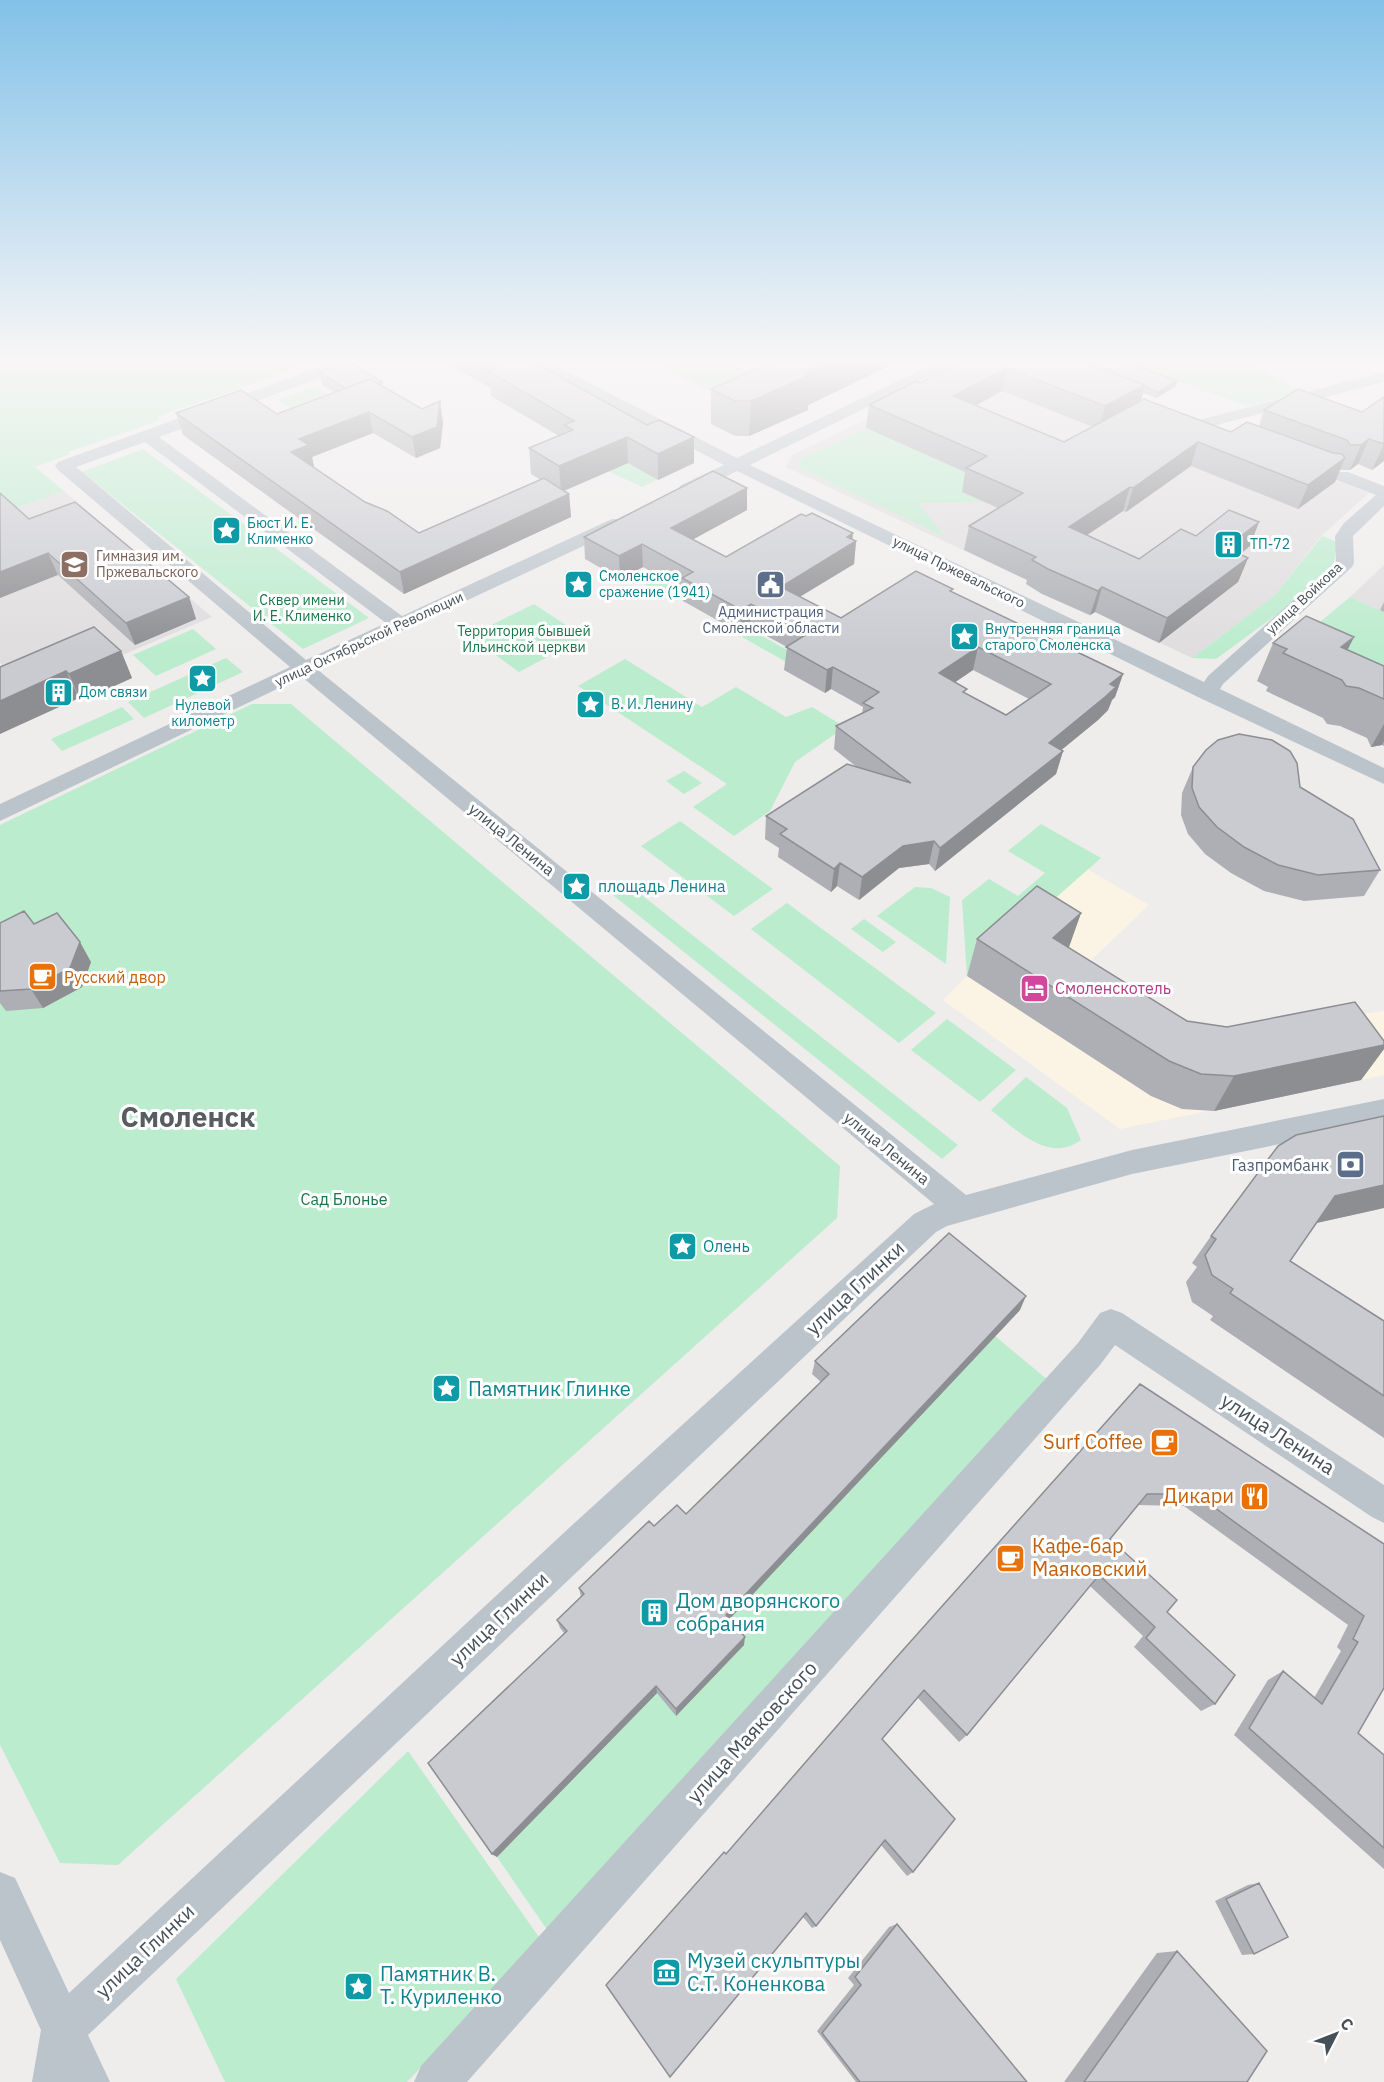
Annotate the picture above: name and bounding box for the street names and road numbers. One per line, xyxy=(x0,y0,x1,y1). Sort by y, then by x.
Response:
street label: улица Пржевальского xyxy=(890,532,1028,612)
street label: улица Войкова xyxy=(1262,558,1346,638)
street label: улица Октябрьской Революции xyxy=(272,587,466,691)
street label: улица Ленина xyxy=(465,798,559,880)
street label: улица Ленина xyxy=(840,1107,934,1189)
street label: улица Глинки xyxy=(799,1235,910,1341)
street label: улица Ленина xyxy=(1216,1387,1341,1481)
street label: улица Глинки xyxy=(443,1566,554,1672)
street label: улица Маяковского xyxy=(681,1655,823,1808)
street label: улица Глинки xyxy=(89,1898,200,2004)

